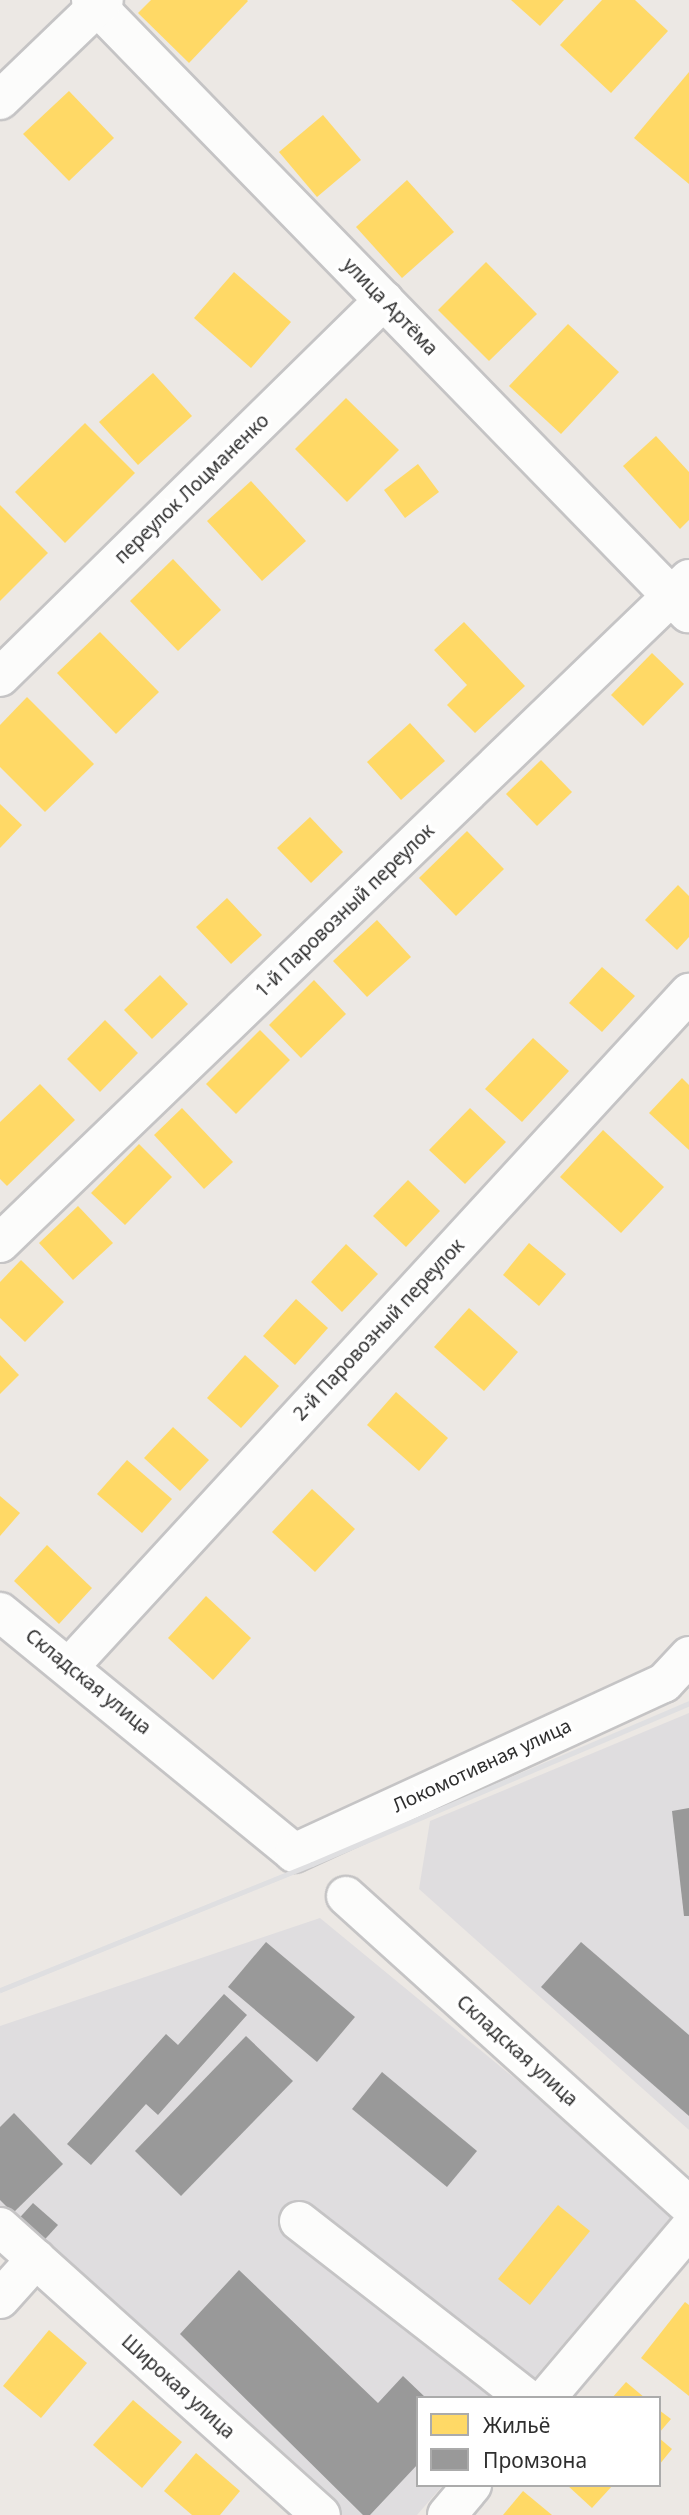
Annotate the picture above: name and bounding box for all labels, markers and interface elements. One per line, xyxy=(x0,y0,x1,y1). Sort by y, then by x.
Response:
street label: улица Артёма xyxy=(338,254,442,360)
street label: переулок Лоцманенко xyxy=(110,409,274,569)
street label: 1-й Паровозный переулок xyxy=(251,819,439,1003)
street label: 2-й Паровозный переулок xyxy=(289,1235,469,1425)
street label: Складская улица xyxy=(21,1624,155,1740)
street label: Локомотивная улица xyxy=(389,1715,575,1817)
street label: Складская улица xyxy=(452,1991,582,2111)
street label: Широкая улица xyxy=(117,2330,239,2444)
legend xyxy=(416,2396,661,2487)
text: Жильё xyxy=(483,2411,550,2439)
text: Промзона xyxy=(483,2446,587,2474)

